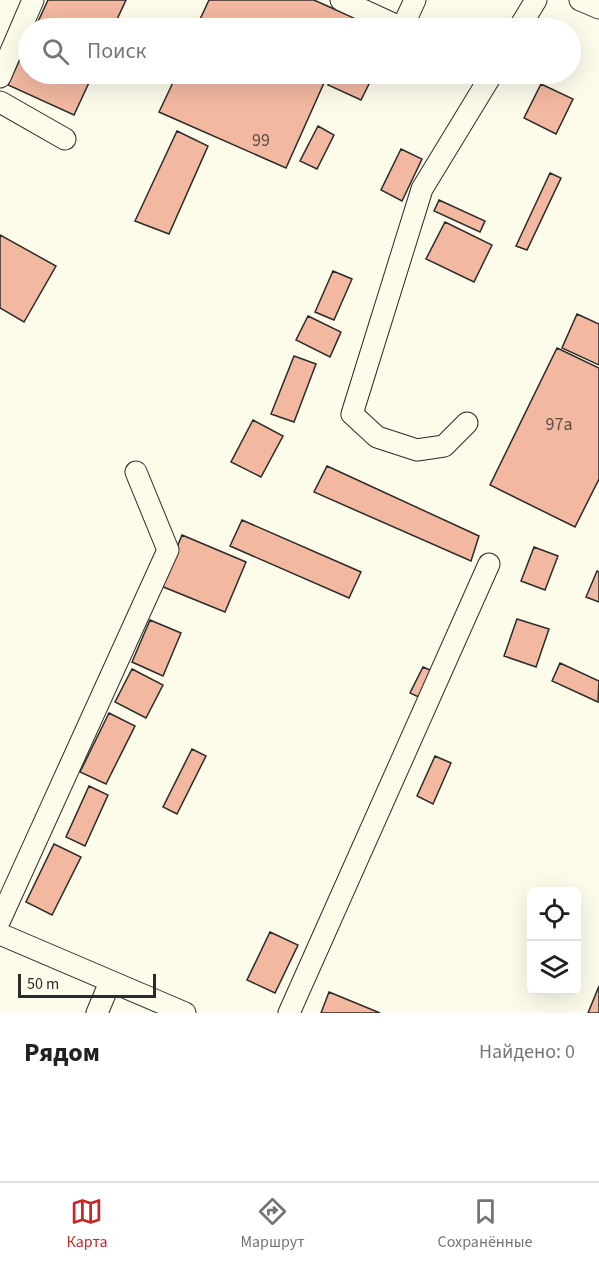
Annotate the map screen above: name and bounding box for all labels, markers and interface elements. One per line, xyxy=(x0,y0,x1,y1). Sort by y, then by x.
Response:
search box xyxy=(18,18,581,84)
icon: search xyxy=(39,35,72,68)
text: Поиск xyxy=(87,35,146,67)
house number: 99 xyxy=(252,128,270,153)
house number: 97а xyxy=(546,412,572,437)
map controls xyxy=(527,887,581,995)
button: locate xyxy=(527,887,581,941)
button: layers xyxy=(527,941,581,995)
scale bar xyxy=(18,971,156,998)
text: 50 m xyxy=(27,973,59,995)
text: Рядом xyxy=(24,1034,100,1071)
text: Найдено: 0 xyxy=(479,1038,575,1066)
tab: Карта xyxy=(66,1195,107,1253)
tab: Маршрут xyxy=(240,1195,305,1253)
tab: Сохранённые xyxy=(438,1195,533,1253)

